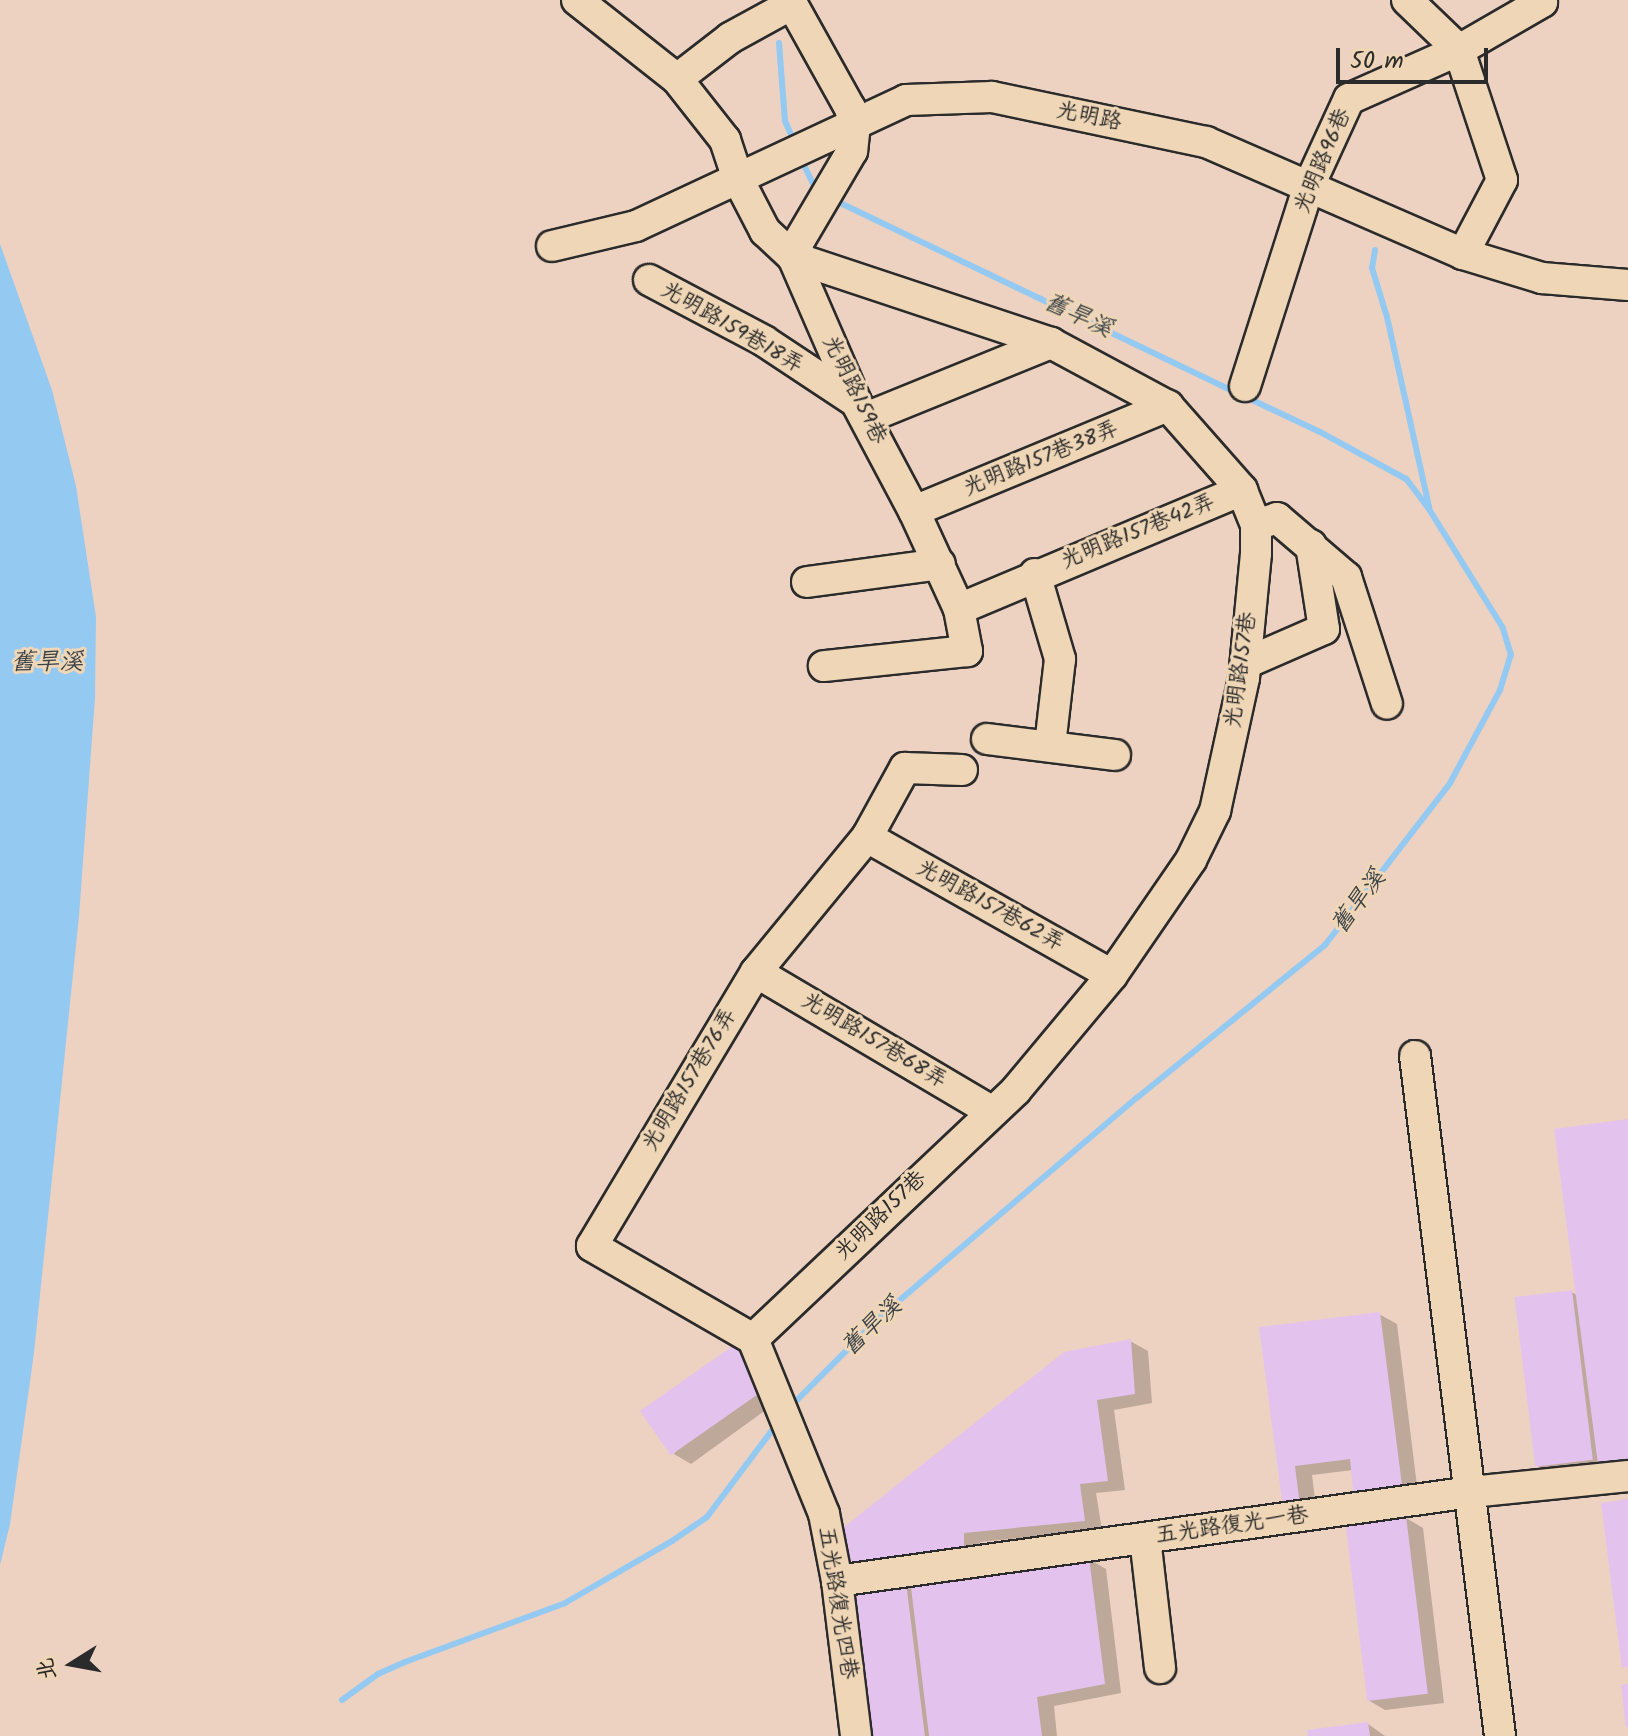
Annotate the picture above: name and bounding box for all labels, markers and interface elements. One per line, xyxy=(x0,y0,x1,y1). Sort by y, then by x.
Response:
scale bar xyxy=(1340,32,1492,82)
text: 50 m xyxy=(1350,42,1404,81)
street label: 光明路 xyxy=(1054,97,1124,137)
street label: 光明路96巷 xyxy=(1289,105,1357,217)
street label: 光明路159巷18弄 xyxy=(656,277,808,379)
water label: 舊旱溪 xyxy=(1039,288,1117,344)
street label: 光明路159巷 xyxy=(816,331,892,449)
street label: 光明路157巷38弄 xyxy=(960,416,1122,502)
street label: 光明路157巷42弄 xyxy=(1057,489,1219,575)
street label: 光明路157巷 xyxy=(1220,610,1262,730)
water label: 舊旱溪 xyxy=(11,649,83,677)
street label: 光明路157巷62弄 xyxy=(912,855,1068,957)
water label: 舊旱溪 xyxy=(1326,865,1392,939)
street label: 光明路157巷68弄 xyxy=(797,987,951,1095)
street label: 光明路157巷76弄 xyxy=(637,1004,743,1156)
street label: 光明路157巷 xyxy=(830,1166,932,1266)
water label: 舊旱溪 xyxy=(836,1292,908,1362)
street label: 五光路復光一巷 xyxy=(1154,1502,1310,1550)
street label: 五光路復光四巷 xyxy=(812,1525,862,1681)
north arrow xyxy=(32,1624,112,1704)
text: 北 xyxy=(29,1655,67,1683)

